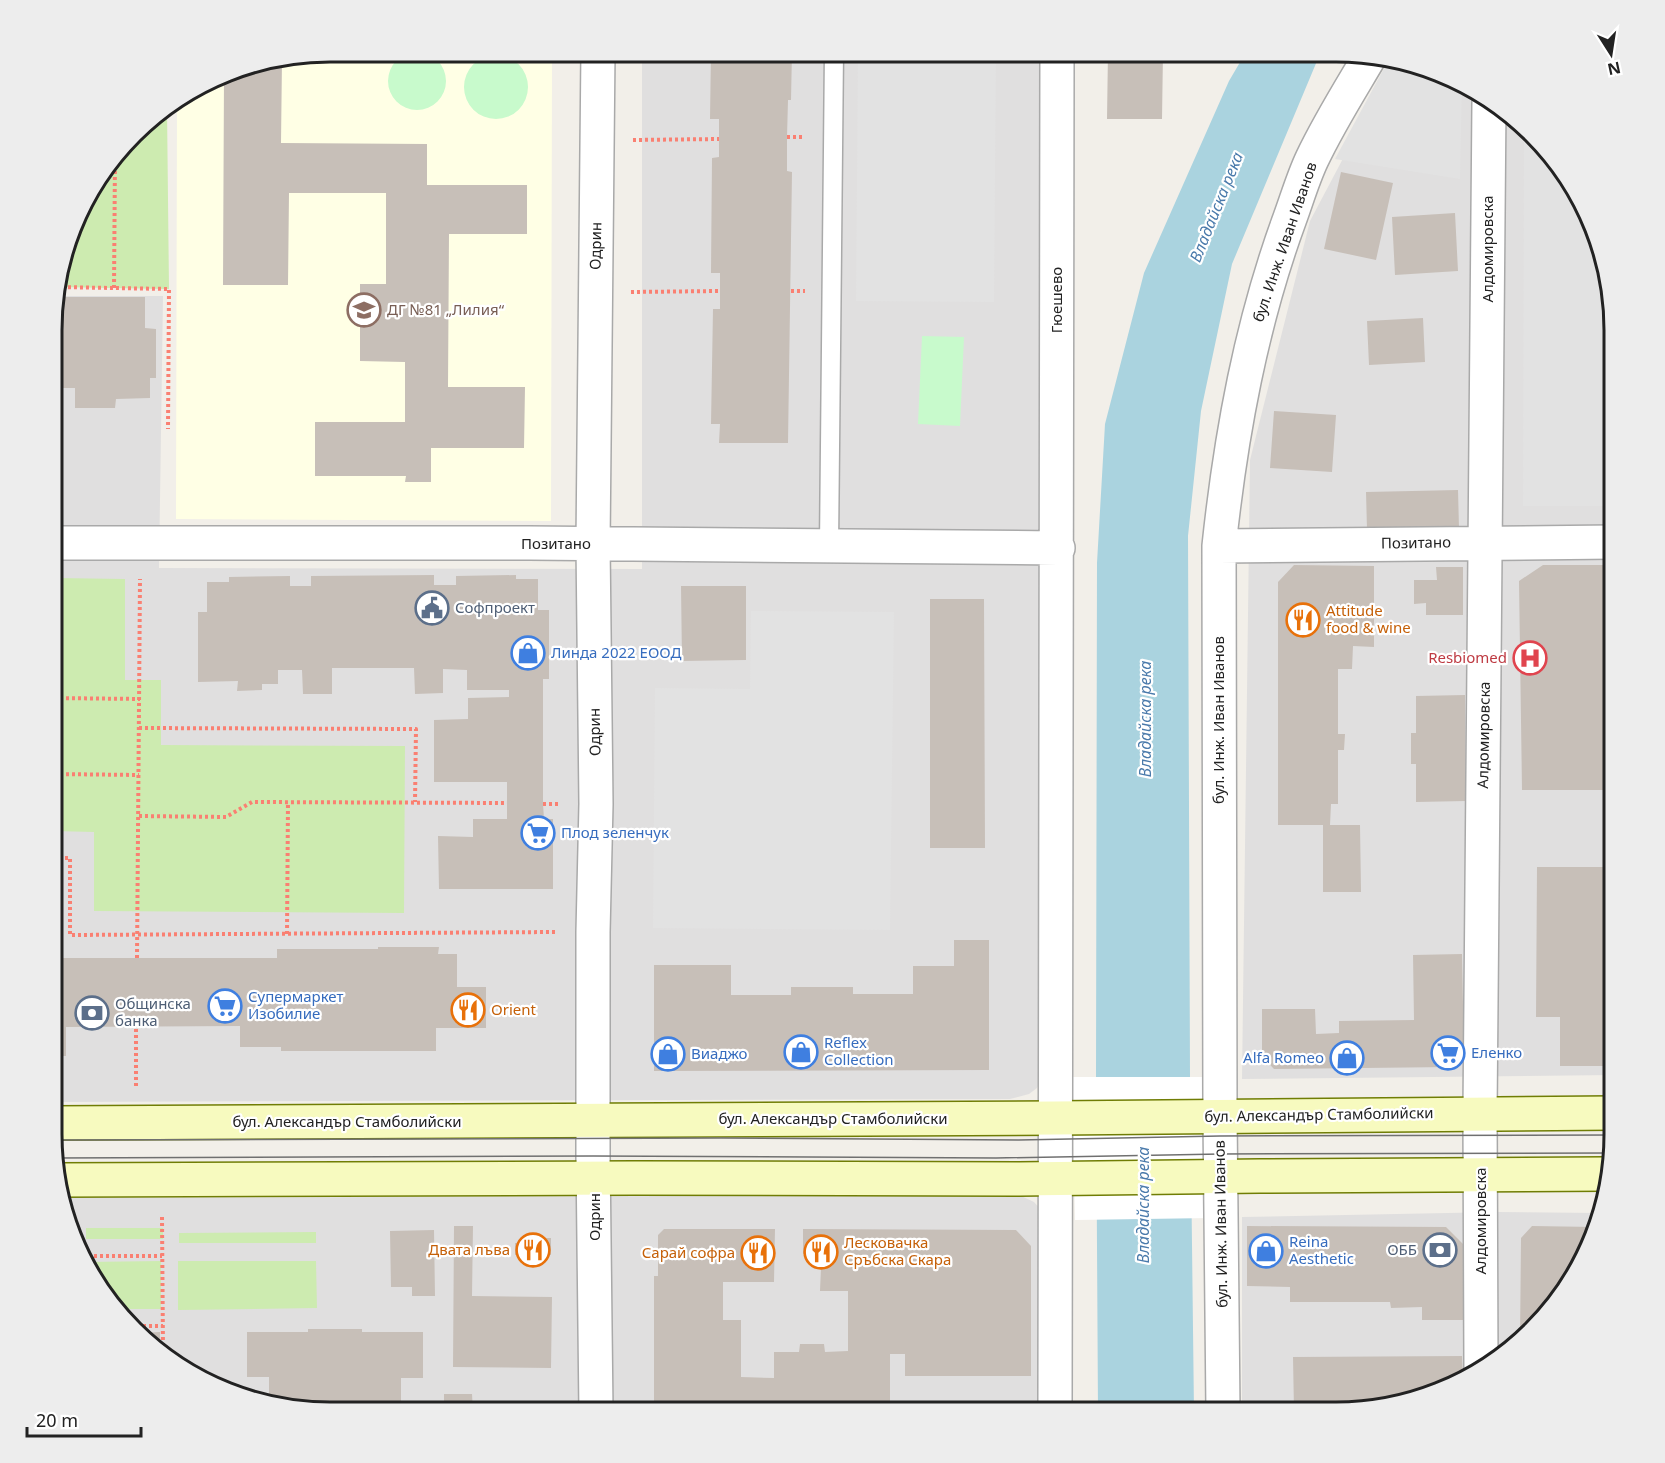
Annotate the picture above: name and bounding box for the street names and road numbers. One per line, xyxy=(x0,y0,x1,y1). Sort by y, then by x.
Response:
street label: бул. Инж. Иван Иванов xyxy=(1247,159,1321,324)
street label: Алдомировска xyxy=(1477,195,1497,303)
street label: Одрин xyxy=(585,222,605,270)
street label: Гюешево xyxy=(1046,267,1066,333)
street label: Позитано xyxy=(1381,531,1451,553)
street label: Позитано xyxy=(521,533,591,553)
street label: бул. Инж. Иван Иванов xyxy=(1208,636,1228,804)
street label: Алдомировска xyxy=(1472,681,1494,789)
street label: Одрин xyxy=(584,708,604,756)
street label: бул. Александър Стамболийски xyxy=(1204,1102,1434,1126)
street label: бул. Александър Стамболийски xyxy=(718,1108,948,1128)
street label: бул. Александър Стамболийски xyxy=(232,1111,462,1131)
street label: бул. Инж. Иван Иванов xyxy=(1209,1140,1231,1308)
street label: Алдомировска xyxy=(1470,1167,1490,1275)
street label: Одрин xyxy=(584,1193,604,1241)

